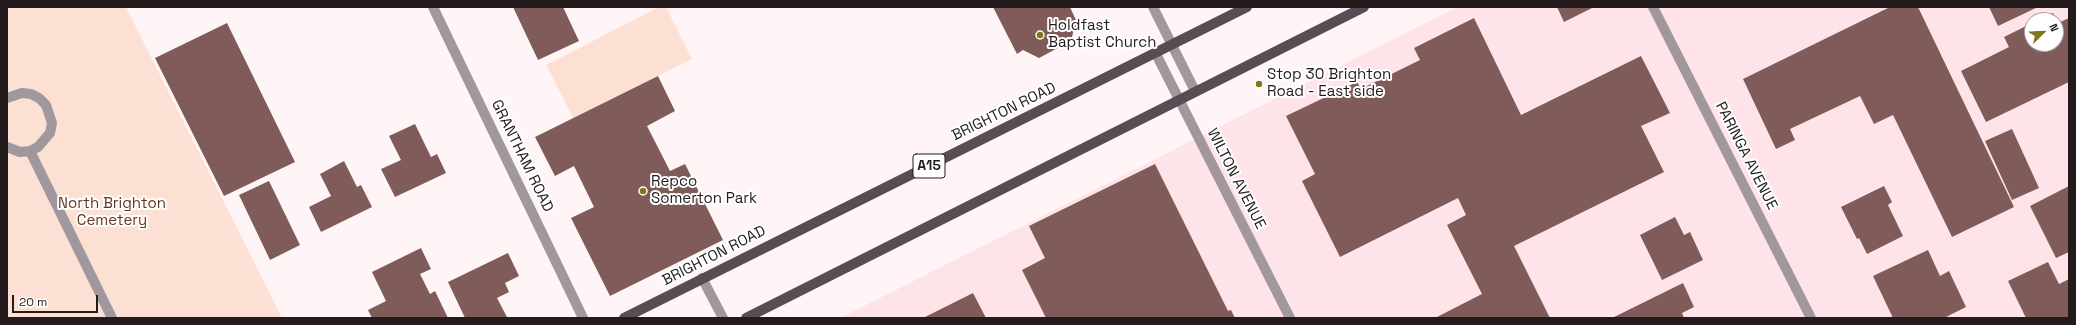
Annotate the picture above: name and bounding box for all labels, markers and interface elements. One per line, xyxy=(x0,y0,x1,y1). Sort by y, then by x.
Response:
north arrow xyxy=(2024,12,2064,52)
place label: Holdfast Baptist Church xyxy=(1048,17,1156,52)
text: N xyxy=(2046,22,2062,34)
marker: Holdfast Baptist Church xyxy=(1035,30,1045,40)
place label: Stop 30 Brighton Road - East side xyxy=(1267,66,1391,101)
street label: BRIGHTON ROAD xyxy=(949,79,1059,145)
marker: Stop 30 Brighton Road - East side xyxy=(1254,79,1264,89)
street label: GRANTHAM ROAD xyxy=(487,97,557,215)
street label: PARINGA AVENUE xyxy=(1711,99,1781,213)
street label: WILTON AVENUE xyxy=(1203,126,1269,232)
road number: A15 xyxy=(913,154,945,178)
place label: Repco Somerton Park xyxy=(651,173,757,208)
marker: Repco Somerton Park xyxy=(638,186,648,196)
park label: North Brighton Cemetery xyxy=(58,195,166,230)
street label: BRIGHTON ROAD xyxy=(659,222,769,290)
scale bar xyxy=(14,287,100,313)
text: 20 m xyxy=(19,294,47,310)

